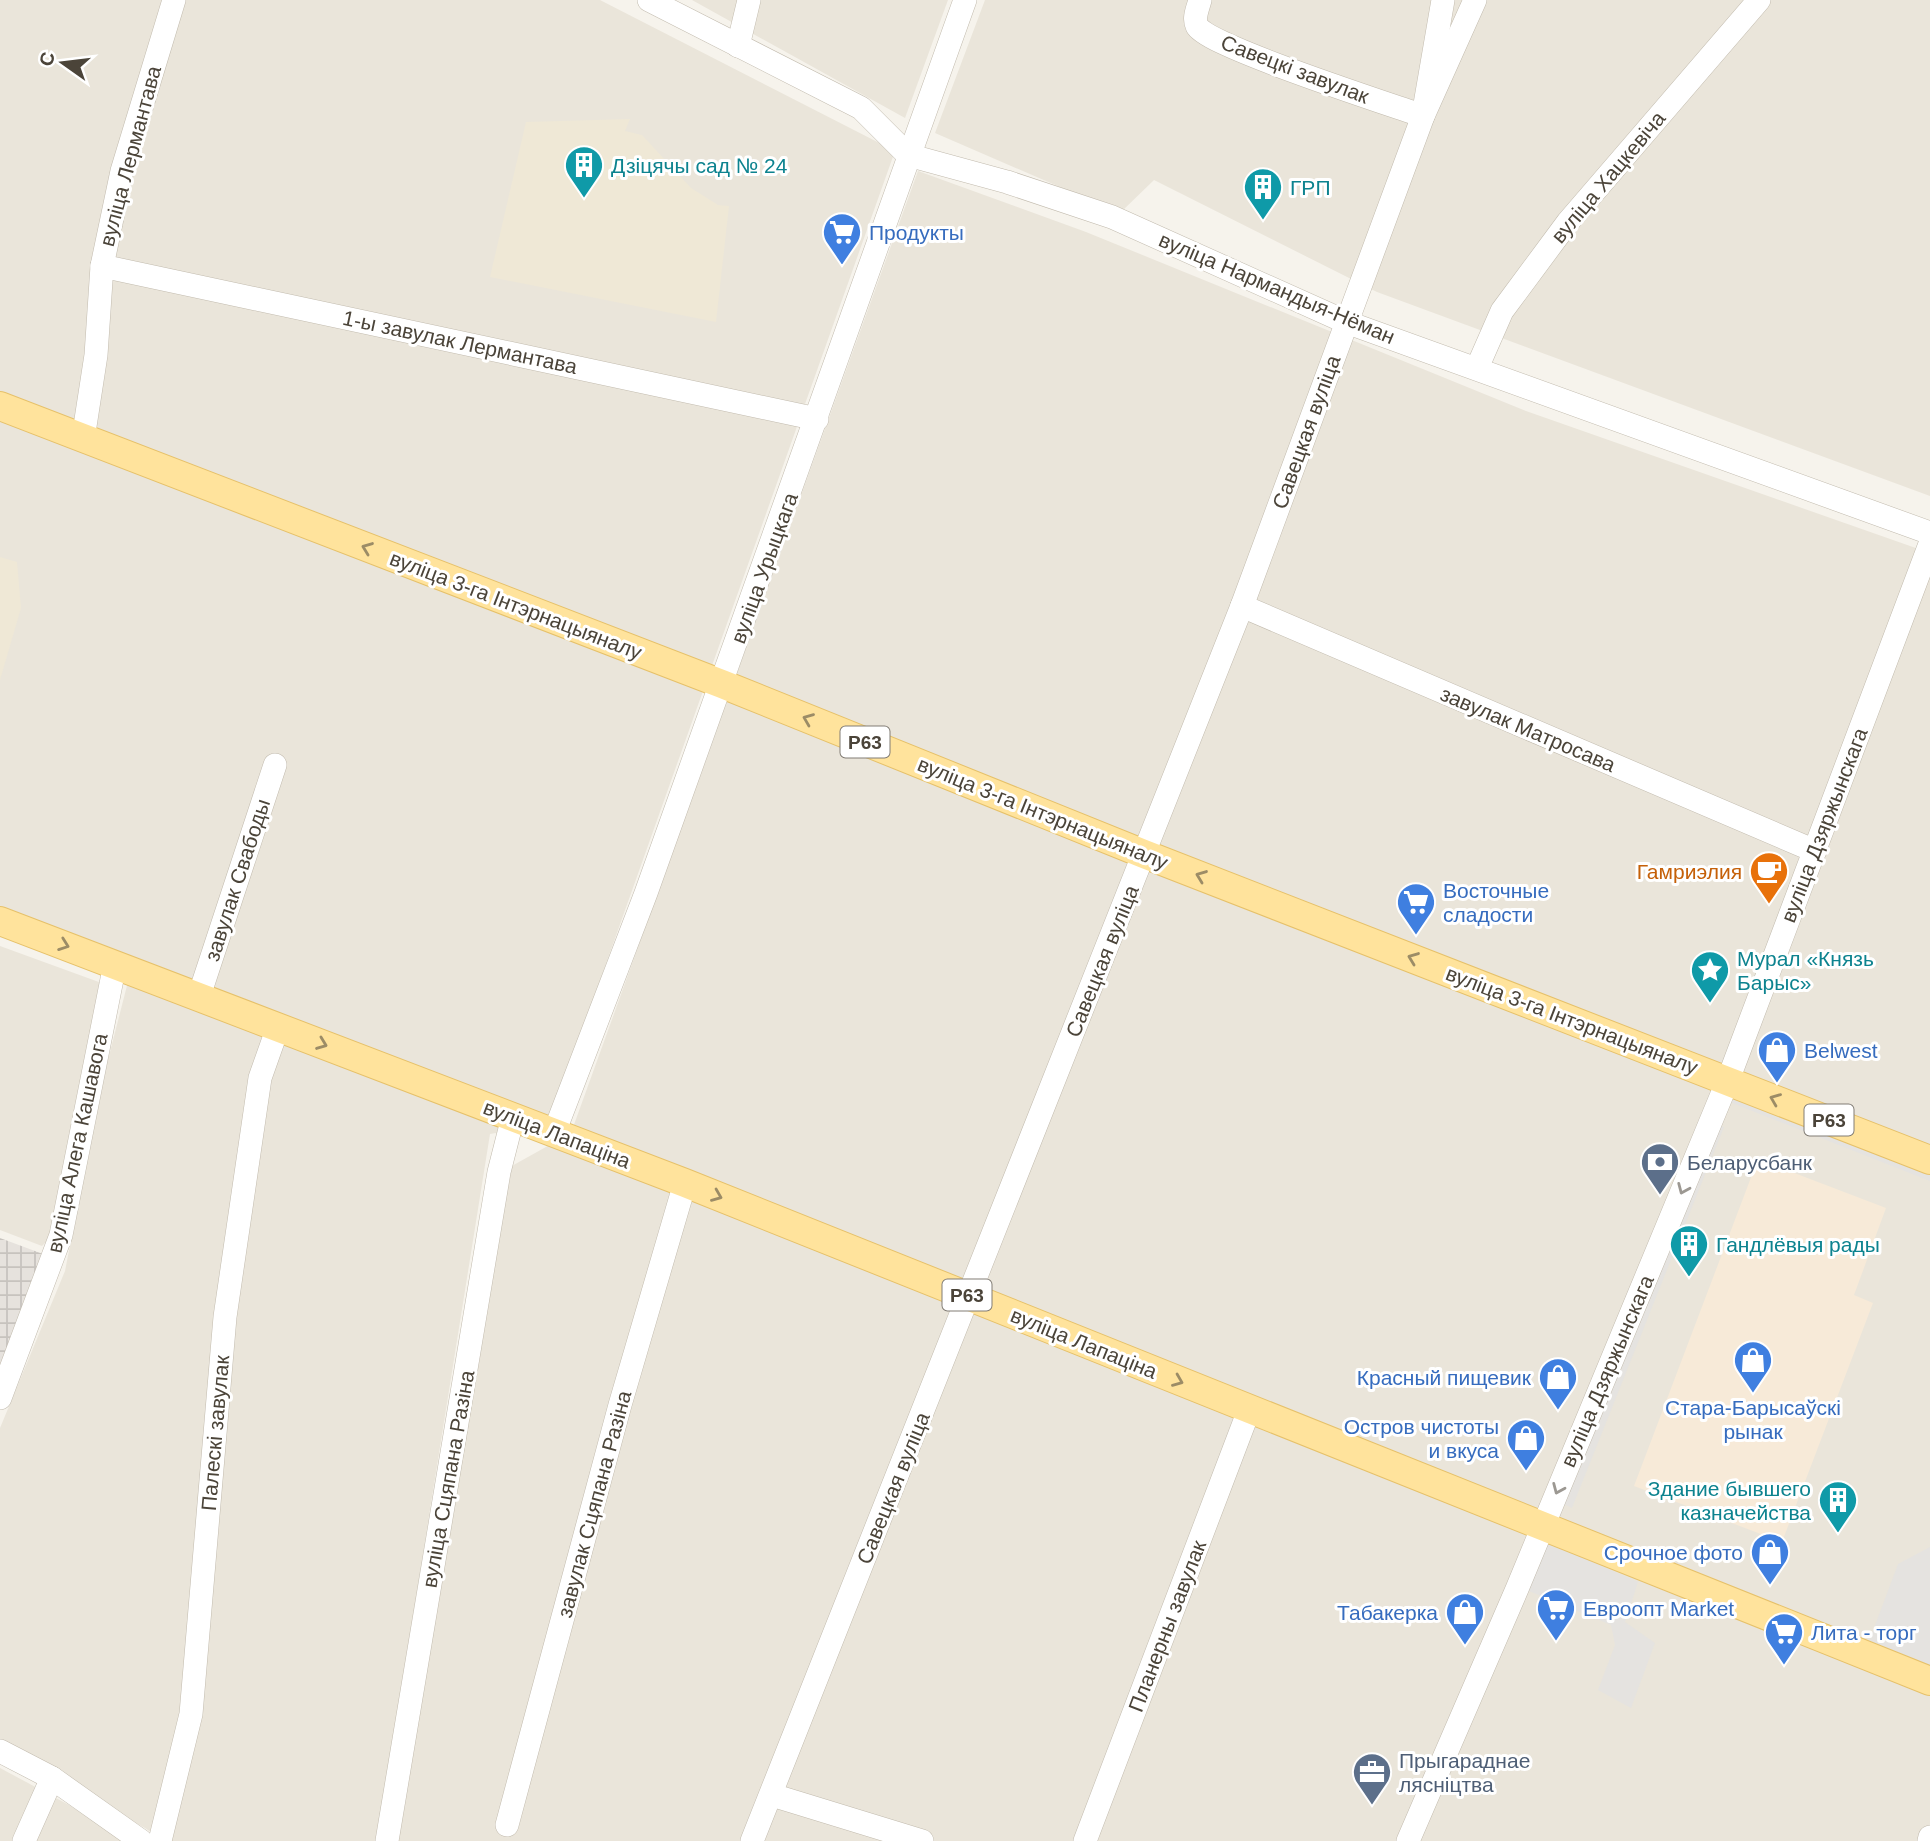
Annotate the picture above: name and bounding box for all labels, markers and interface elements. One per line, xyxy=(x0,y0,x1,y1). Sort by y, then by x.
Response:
north arrow xyxy=(28,28,98,98)
street label: Савецкі завулак xyxy=(1218,30,1373,108)
text: С xyxy=(35,50,59,68)
street label: вуліца Лермантава xyxy=(95,63,165,249)
street label: вуліца Хацкевіча xyxy=(1546,106,1670,247)
building icon: Дзіцячы сад № 24 xyxy=(563,144,605,199)
place label: Дзіцячы сад № 24 xyxy=(611,154,788,177)
building icon: ГРП xyxy=(1242,166,1284,221)
place label: ГРП xyxy=(1290,176,1330,199)
supermarket icon: Продукты xyxy=(821,211,863,266)
place label: Продукты xyxy=(869,221,964,244)
street label: вуліца Нармандыя-Нёман xyxy=(1156,228,1398,348)
street label: 1-ы завулак Лермантава xyxy=(341,306,580,378)
street label: Савецкая вуліца xyxy=(1268,352,1345,512)
street label: вуліца Урыцкага xyxy=(726,489,802,646)
one-way arrow xyxy=(362,543,374,557)
street label: вуліца 3-га Інтэрнацыяналу xyxy=(387,546,646,664)
street label: завулак Матросава xyxy=(1437,682,1619,776)
one-way arrow xyxy=(802,713,814,727)
street label: вуліца Дзяржынскага xyxy=(1776,724,1872,925)
road number: Р63 xyxy=(840,726,890,758)
street label: вуліца 3-га Інтэрнацыяналу xyxy=(915,752,1172,874)
street label: завулак Свабоды xyxy=(200,796,274,964)
cafe icon: Гамриэлия xyxy=(1748,850,1790,905)
place label: Гамриэлия xyxy=(1637,860,1742,883)
one-way arrow xyxy=(1195,870,1208,884)
place label: Восточные сладости xyxy=(1443,879,1549,926)
street label: Савецкая вуліца xyxy=(1061,881,1143,1040)
supermarket icon: Восточные сладости xyxy=(1395,881,1437,936)
one-way arrow xyxy=(57,937,69,951)
place label: Мурал «Князь Барыс» xyxy=(1737,947,1874,994)
place icon: Мурал «Князь Барыс» xyxy=(1689,949,1731,1004)
one-way arrow xyxy=(1408,953,1420,967)
street label: вуліца 3-га Інтэрнацыяналу xyxy=(1443,961,1702,1079)
shop icon: Belwest xyxy=(1756,1029,1798,1084)
street label: вуліца Алега Кашавога xyxy=(42,1031,112,1255)
one-way arrow xyxy=(315,1036,328,1050)
place label: Belwest xyxy=(1804,1039,1878,1062)
one-way arrow xyxy=(1770,1094,1782,1108)
street label: вуліца Лапаціна xyxy=(480,1095,634,1173)
road number: Р63 xyxy=(1804,1104,1854,1136)
bank icon: Беларусбанк xyxy=(1639,1141,1681,1196)
place label: Беларусбанк xyxy=(1687,1151,1813,1174)
one-way arrow xyxy=(1677,1181,1691,1194)
one-way arrow xyxy=(710,1188,723,1202)
building icon: Гандлёвыя рады xyxy=(1668,1223,1710,1278)
place label: Гандлёвыя рады xyxy=(1716,1233,1880,1256)
street label: вуліца Дзяржынскага xyxy=(1556,1271,1658,1470)
road number: Р63 xyxy=(942,1280,992,1310)
street label: вуліца Лапаціна xyxy=(1008,1303,1161,1383)
shop icon: Стара-Барысаўскі рынак xyxy=(1732,1339,1774,1394)
street label: Палескі завулак xyxy=(197,1353,233,1512)
shop icon: Красный пищевик xyxy=(1537,1356,1579,1411)
place label: Красный пищевик xyxy=(1357,1366,1532,1389)
street label: вуліца Сцяпана Разіна xyxy=(418,1368,479,1589)
one-way arrow xyxy=(1172,1373,1184,1387)
street label: завулак Сцяпана Разіна xyxy=(553,1388,635,1620)
place label: Стара-Барысаўскі рынак xyxy=(1665,1396,1841,1443)
street label: Савецкая вуліца xyxy=(852,1408,934,1567)
place label: Остров чистоты и вкуса xyxy=(1344,1415,1499,1462)
shop icon: Остров чистоты и вкуса xyxy=(1505,1417,1547,1472)
place label: Здание бывшего казначейства xyxy=(1648,1477,1811,1524)
building icon: Здание бывшего казначейства xyxy=(1817,1479,1859,1534)
one-way arrow xyxy=(1552,1482,1566,1494)
shop icon: Срочное фото xyxy=(1749,1531,1791,1586)
street label: Планерны завулак xyxy=(1124,1536,1211,1715)
place label: Срочное фото xyxy=(1604,1541,1743,1564)
supermarket icon: Евроопт Market xyxy=(1535,1587,1577,1642)
shop icon: Табакерка xyxy=(1444,1591,1486,1646)
place label: Евроопт Market xyxy=(1583,1597,1734,1620)
place label: Табакерка xyxy=(1337,1601,1438,1624)
supermarket icon: Лита - торг xyxy=(1763,1611,1805,1666)
place label: Лита - торг xyxy=(1811,1621,1917,1644)
place label: Прыгараднае лясніцтва xyxy=(1399,1749,1530,1796)
office icon: Прыгараднае лясніцтва xyxy=(1351,1751,1393,1806)

